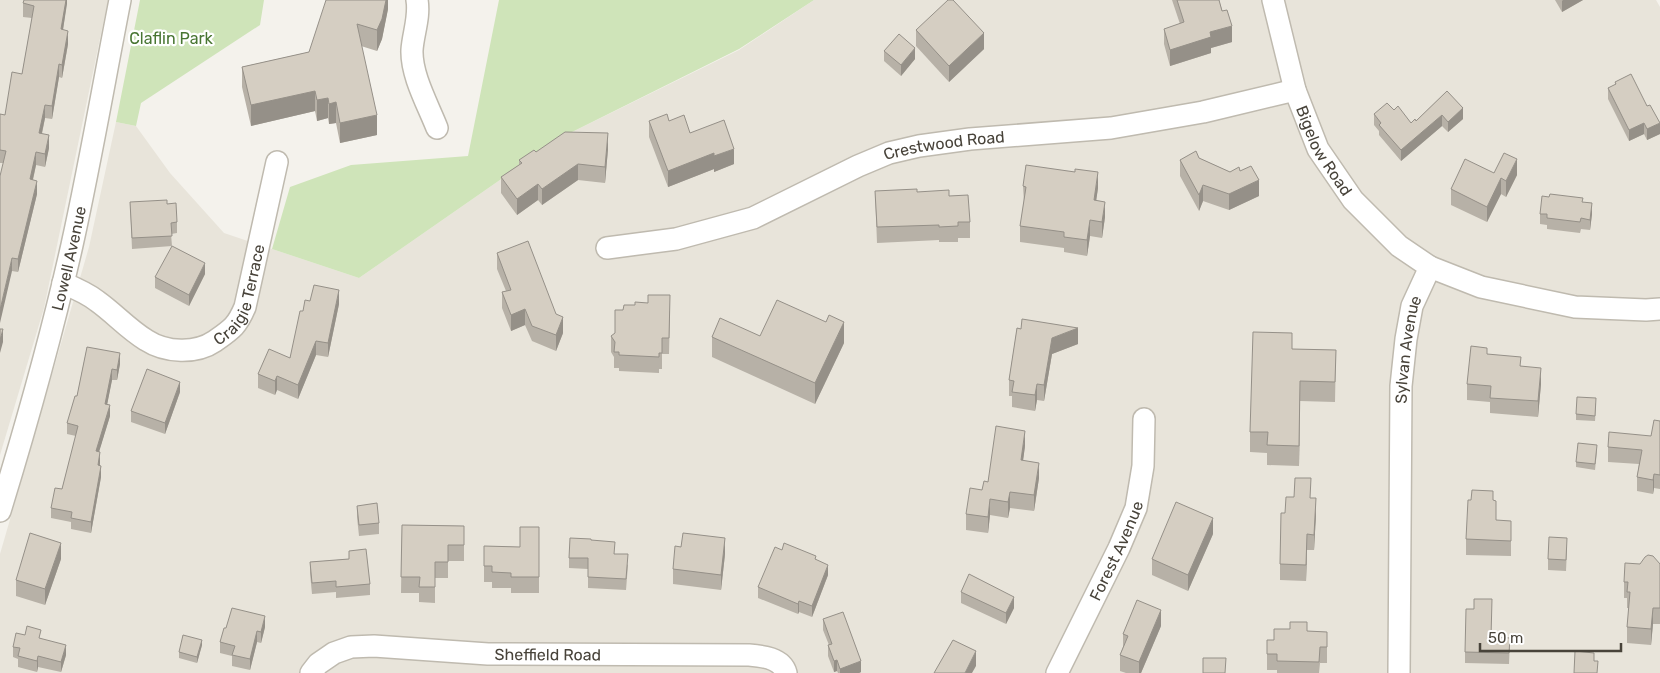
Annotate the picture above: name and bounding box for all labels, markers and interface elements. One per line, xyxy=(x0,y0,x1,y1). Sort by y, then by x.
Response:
park label: Claflin Park xyxy=(129,29,214,48)
street label: Bigelow Road xyxy=(1292,103,1356,199)
street label: Crestwood Road xyxy=(881,127,1005,164)
street label: Lowell Avenue xyxy=(48,204,90,313)
street label: Craigie Terrace xyxy=(210,242,269,349)
street label: Sylvan Avenue xyxy=(1392,292,1426,404)
street label: Forest Avenue xyxy=(1086,500,1147,604)
scale bar xyxy=(1480,620,1621,652)
text: 50 m xyxy=(1488,629,1523,647)
street label: Sheffield Road xyxy=(495,645,601,664)

